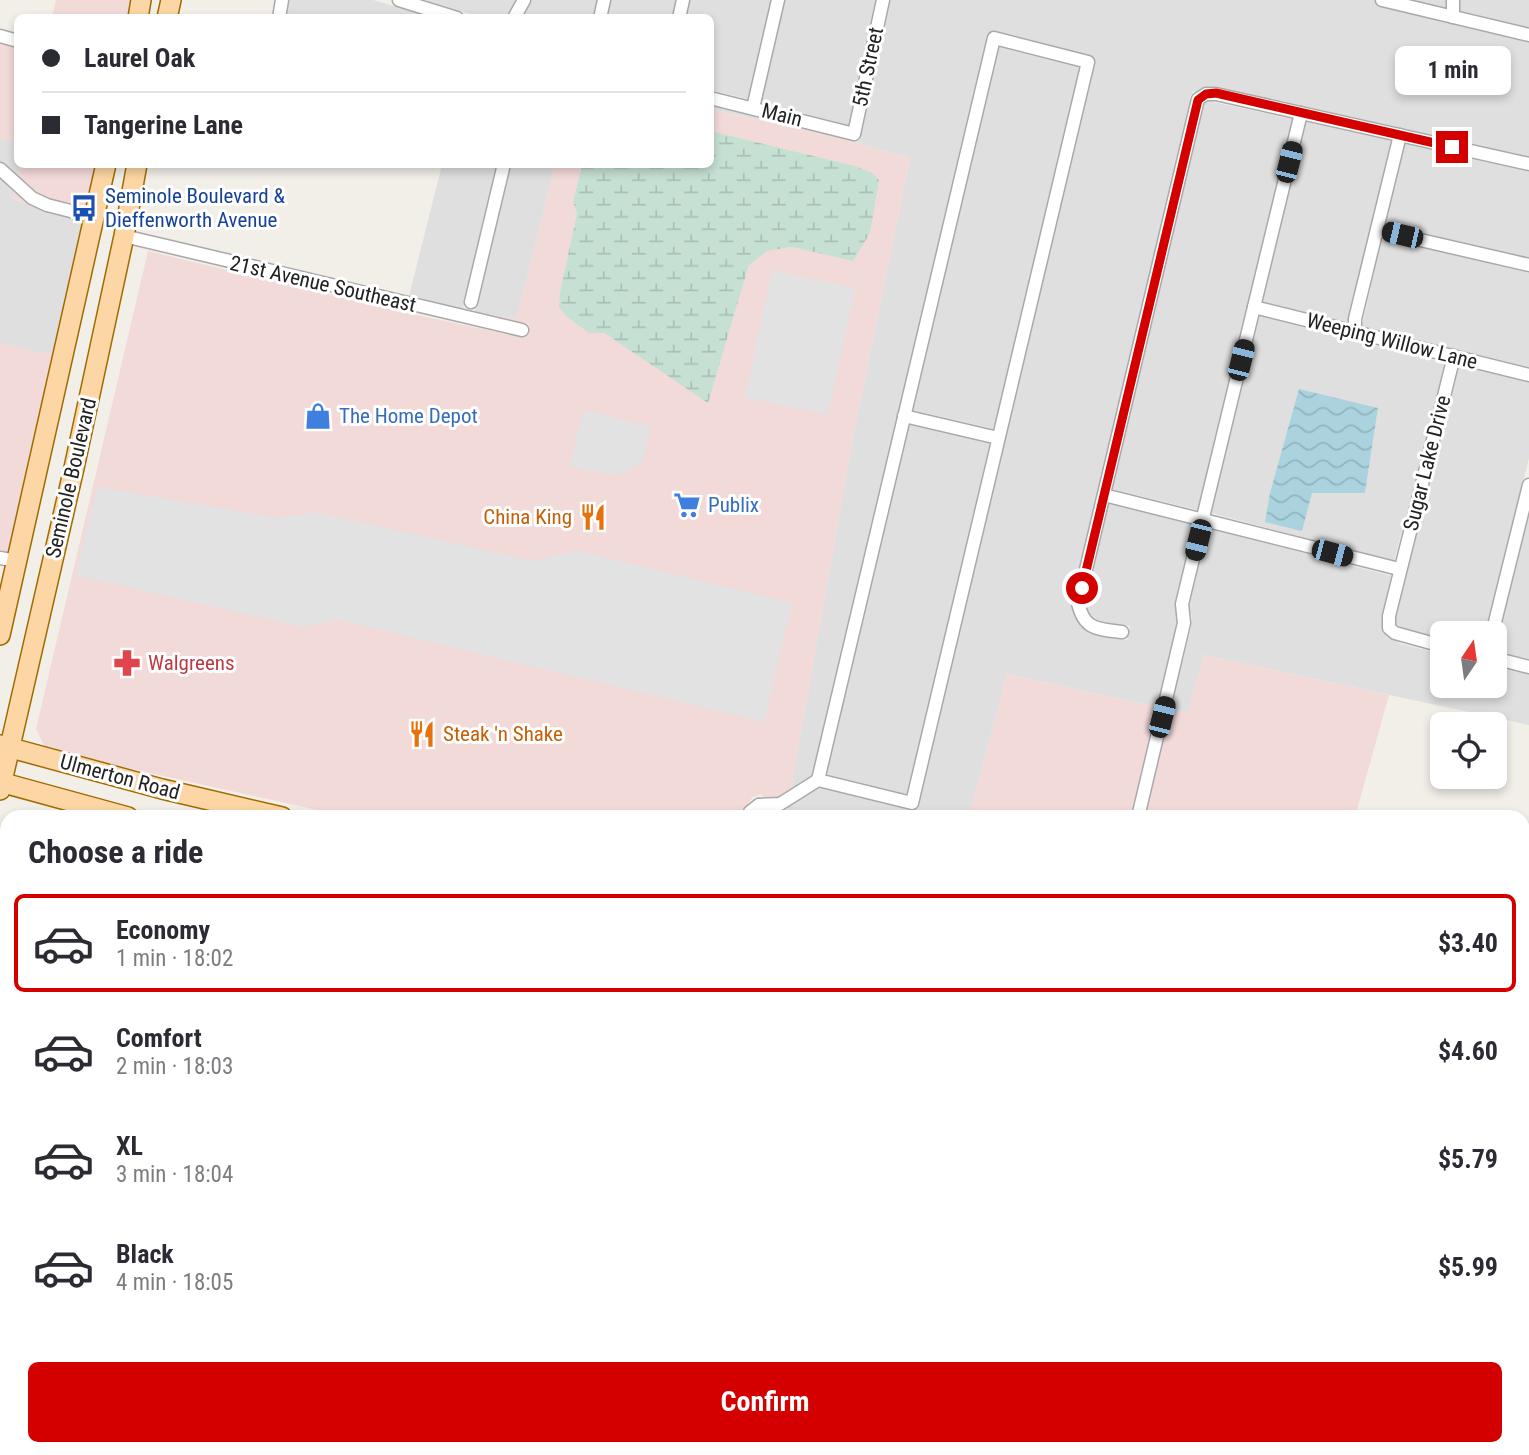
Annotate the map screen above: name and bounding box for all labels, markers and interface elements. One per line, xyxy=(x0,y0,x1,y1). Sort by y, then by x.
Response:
street label: 5th Street xyxy=(848,25,888,109)
text: Laurel Oak xyxy=(84,43,195,73)
callout: 1 min xyxy=(1394,46,1510,94)
text: 1 min xyxy=(1427,57,1479,84)
street label: Main xyxy=(759,98,805,132)
text: Tangerine Lane xyxy=(84,110,243,140)
route end xyxy=(1436,131,1468,163)
car xyxy=(1274,139,1305,185)
place label: Seminole Boulevard & Dieffenworth Avenue xyxy=(105,184,286,232)
bus stop icon: Seminole Boulevard & Dieffenworth Avenue xyxy=(69,193,99,223)
car xyxy=(1380,220,1425,250)
street label: 21st Avenue Southeast xyxy=(228,251,418,317)
street label: Weeping Willow Lane xyxy=(1304,308,1480,374)
car xyxy=(1226,337,1257,383)
street label: Sugar Lake Drive xyxy=(1399,393,1455,533)
street label: Seminole Boulevard xyxy=(41,396,101,560)
shop icon: The Home Depot xyxy=(303,401,333,431)
place label: The Home Depot xyxy=(339,404,478,428)
supermarket icon: Publix xyxy=(672,490,702,520)
place label: Publix xyxy=(708,493,759,517)
restaurant icon: China King xyxy=(578,502,608,532)
place label: China King xyxy=(483,505,572,529)
car xyxy=(1183,517,1214,563)
car xyxy=(1309,537,1356,569)
route start xyxy=(1066,572,1098,604)
north arrow xyxy=(1430,621,1507,698)
map controls xyxy=(1430,621,1507,789)
pharmacy icon: Walgreens xyxy=(112,648,142,678)
place label: Walgreens xyxy=(148,651,235,675)
car xyxy=(1147,694,1178,740)
button: locate xyxy=(1430,712,1507,789)
restaurant icon: Steak 'n Shake xyxy=(407,719,437,749)
place label: Steak 'n Shake xyxy=(443,722,563,746)
street label: Ulmerton Road xyxy=(58,750,182,804)
text: Choose a ride xyxy=(28,833,203,871)
icon: car xyxy=(32,912,95,975)
text: Economy xyxy=(116,915,210,945)
text: $3.40 xyxy=(1438,928,1498,958)
text: 1 min · 18:02 xyxy=(116,945,233,972)
icon: car xyxy=(32,1020,95,1083)
text: Comfort xyxy=(116,1023,202,1053)
text: $4.60 xyxy=(1438,1036,1498,1066)
text: 2 min · 18:03 xyxy=(116,1053,233,1080)
icon: car xyxy=(32,1128,95,1191)
text: XL xyxy=(116,1131,143,1161)
text: $5.79 xyxy=(1438,1144,1498,1174)
text: 3 min · 18:04 xyxy=(116,1161,233,1188)
icon: car xyxy=(32,1236,95,1299)
text: Black xyxy=(116,1239,174,1269)
text: $5.99 xyxy=(1438,1252,1498,1282)
text: 4 min · 18:05 xyxy=(116,1269,233,1296)
button: Confirm xyxy=(28,1362,1502,1442)

